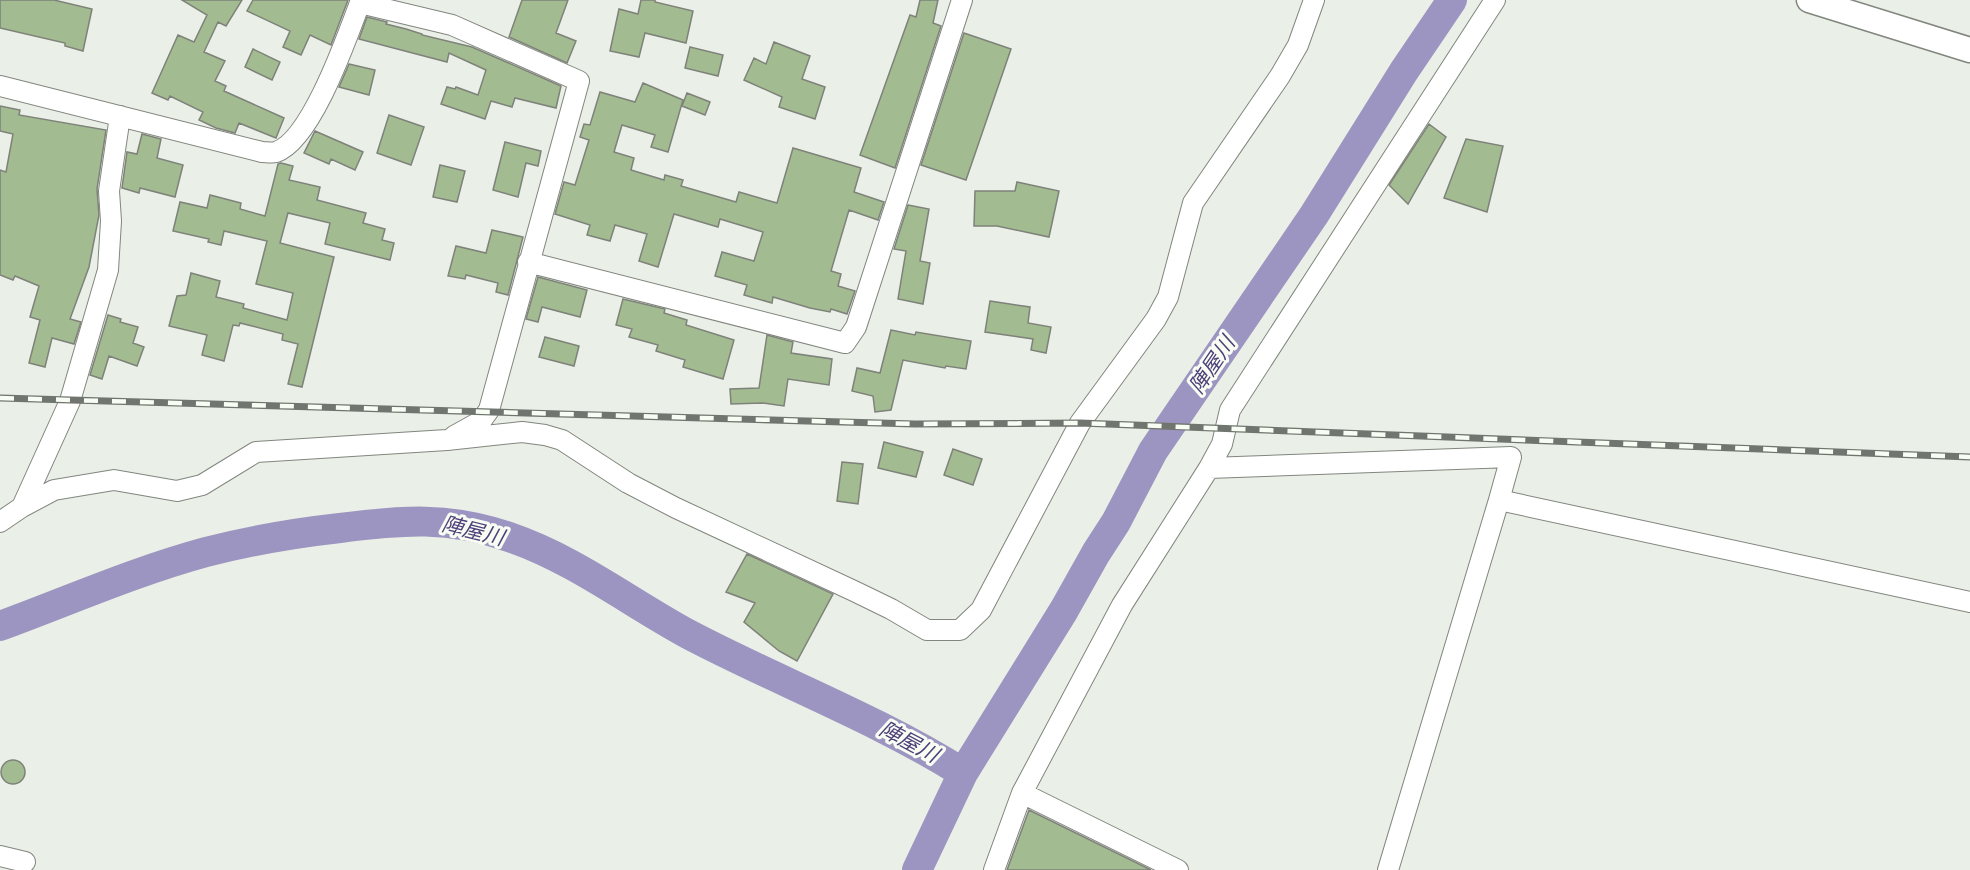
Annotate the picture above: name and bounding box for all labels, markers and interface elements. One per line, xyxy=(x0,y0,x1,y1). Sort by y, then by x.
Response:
water label: 陣屋川 xyxy=(1183,329,1242,398)
water label: 陣屋川 xyxy=(439,510,509,552)
water label: 陣屋川 xyxy=(875,715,945,769)

